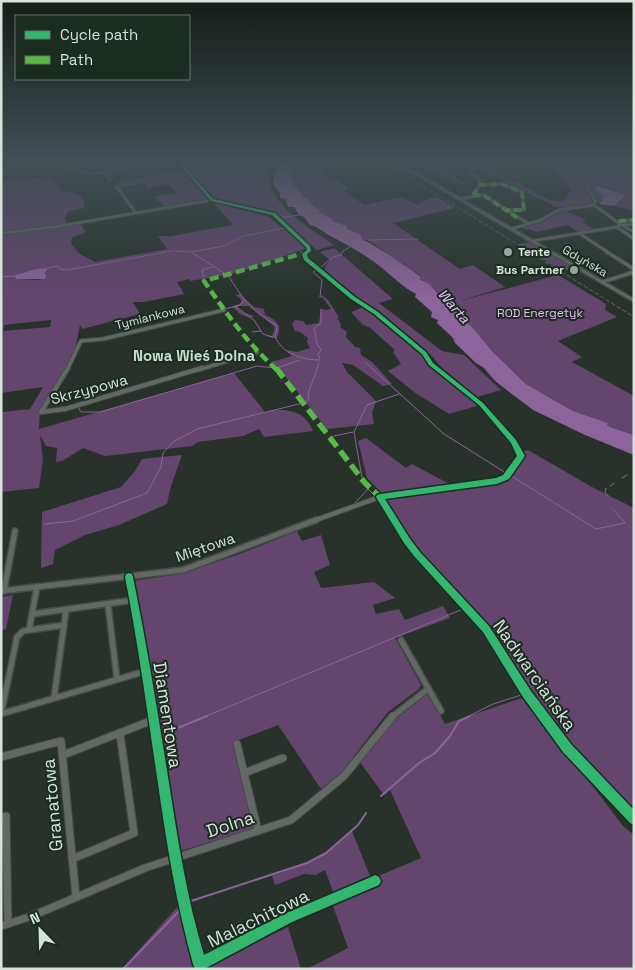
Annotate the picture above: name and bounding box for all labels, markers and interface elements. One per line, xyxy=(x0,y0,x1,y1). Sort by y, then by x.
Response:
legend xyxy=(15,15,190,80)
text: Cycle path xyxy=(60,25,138,44)
text: Path xyxy=(60,50,93,69)
street label: Gdyńska xyxy=(559,242,611,280)
place label: Tente xyxy=(518,244,550,260)
marker: Tente xyxy=(502,246,514,258)
place label: Bus Partner xyxy=(496,262,564,278)
marker: Bus Partner xyxy=(568,264,580,276)
water label: Warta xyxy=(434,285,474,328)
street label: Tymiankowa xyxy=(114,301,186,333)
park label: ROD Energetyk xyxy=(497,305,583,321)
district label: Nowa Wieś Dolna xyxy=(133,346,255,365)
street label: Skrzypowa xyxy=(48,369,130,408)
street label: Miętowa xyxy=(173,528,238,566)
street label: Nadwarciańska xyxy=(488,615,582,735)
street label: Diamentowa xyxy=(148,660,188,770)
street label: Granatowa xyxy=(36,758,68,852)
street label: Dolna xyxy=(203,806,257,842)
street label: Malachitowa xyxy=(203,884,313,952)
north arrow xyxy=(15,905,65,955)
text: N xyxy=(27,908,43,928)

